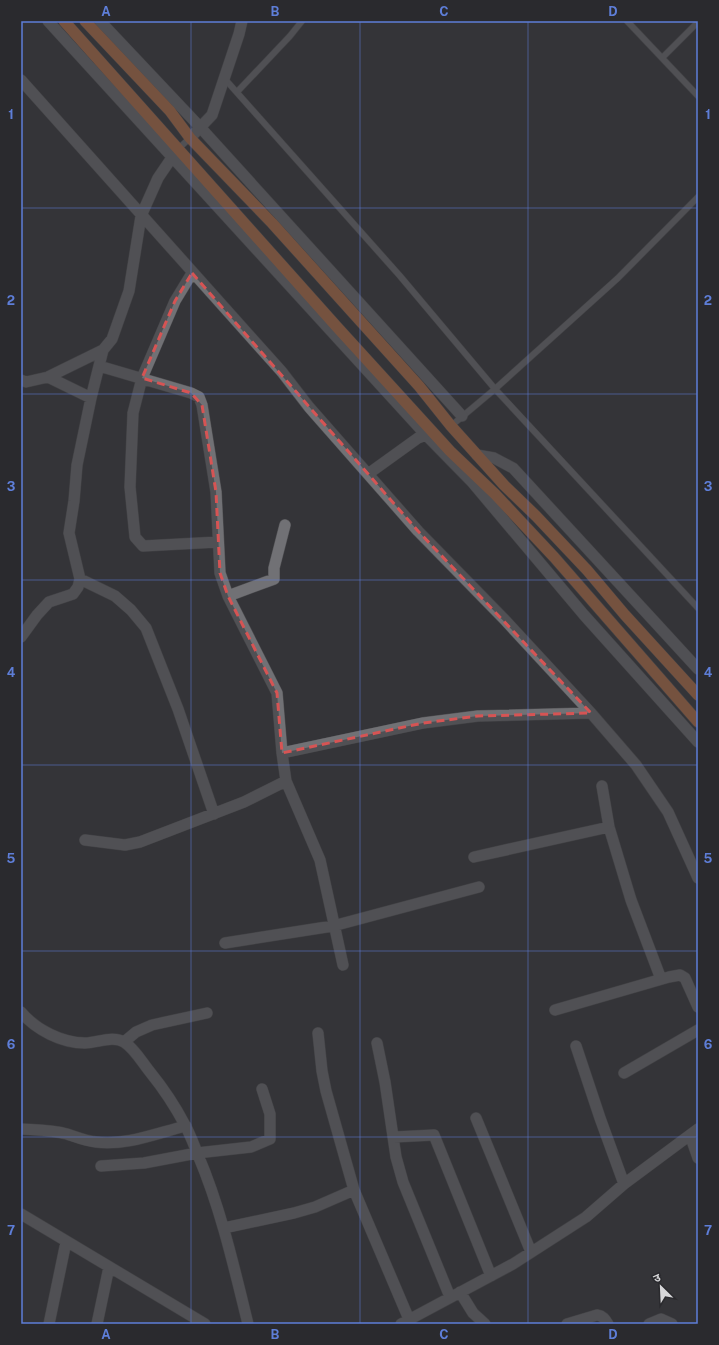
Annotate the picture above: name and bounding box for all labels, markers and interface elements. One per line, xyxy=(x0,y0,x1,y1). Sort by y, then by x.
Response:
text: A xyxy=(101,4,111,19)
text: B xyxy=(271,4,280,19)
text: C xyxy=(439,4,449,19)
text: D xyxy=(608,4,618,19)
text: 1 xyxy=(8,107,14,122)
text: 1 xyxy=(705,107,711,122)
text: 2 xyxy=(7,293,15,308)
text: 2 xyxy=(704,293,712,308)
text: 3 xyxy=(7,479,16,494)
text: 3 xyxy=(704,479,713,494)
text: 4 xyxy=(7,665,16,680)
text: 4 xyxy=(704,665,713,680)
text: 5 xyxy=(7,851,16,866)
text: 5 xyxy=(704,851,713,866)
text: 6 xyxy=(7,1037,16,1052)
text: 6 xyxy=(704,1037,713,1052)
text: 7 xyxy=(7,1223,15,1238)
text: 7 xyxy=(704,1223,712,1238)
north arrow xyxy=(641,1267,681,1307)
text: उ xyxy=(652,1271,663,1285)
text: A xyxy=(101,1327,111,1342)
text: B xyxy=(271,1327,280,1342)
text: C xyxy=(439,1327,449,1342)
text: D xyxy=(608,1327,618,1342)

